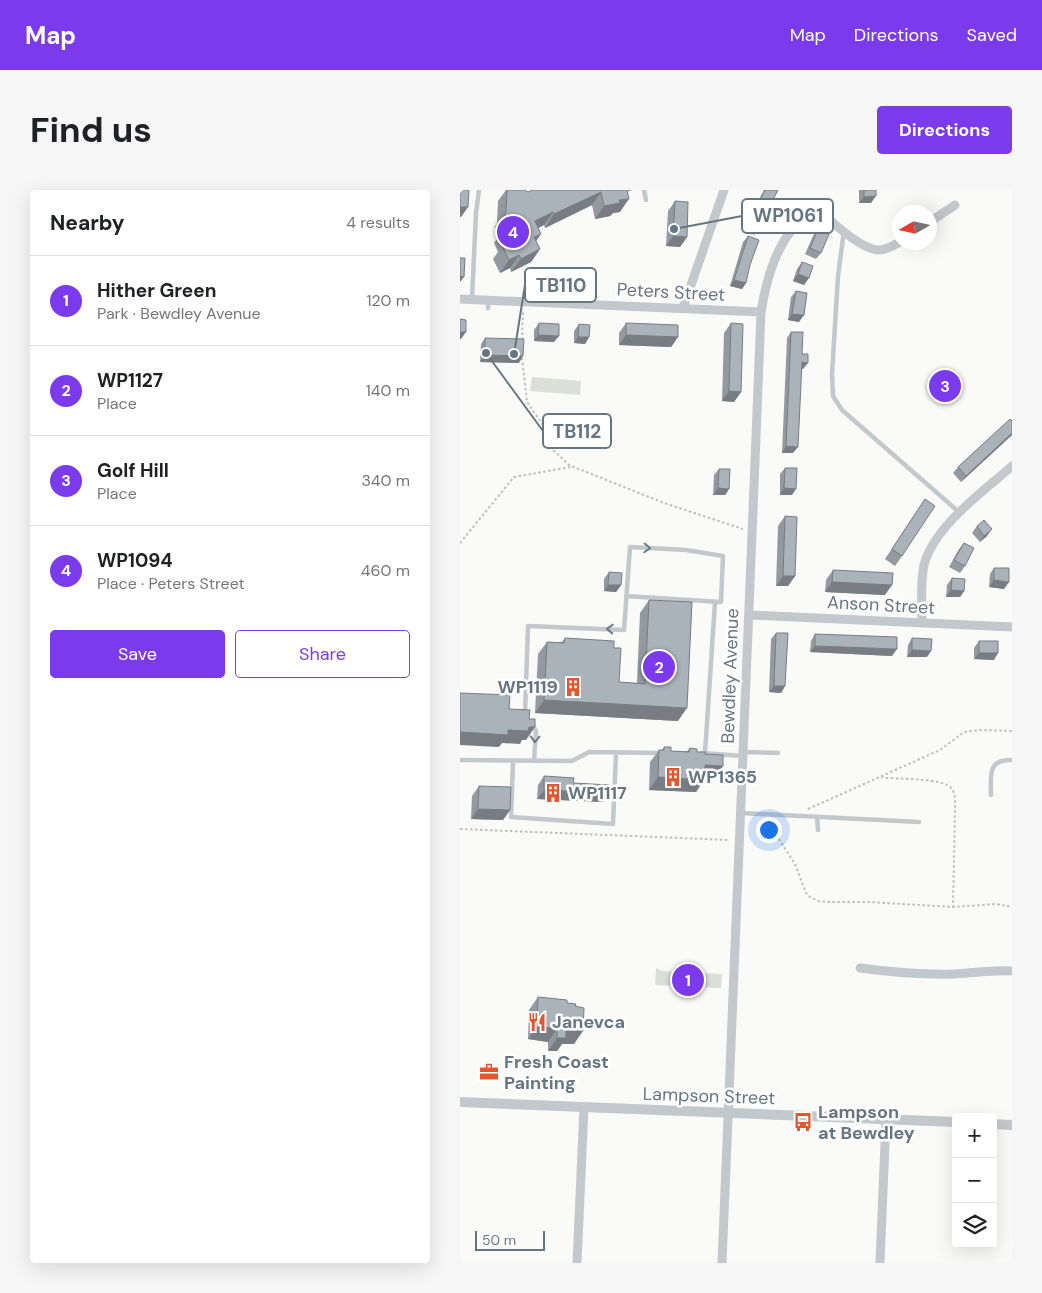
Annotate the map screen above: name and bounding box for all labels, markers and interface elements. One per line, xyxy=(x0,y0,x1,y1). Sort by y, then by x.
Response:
text: Map xyxy=(25,20,76,51)
text: Map xyxy=(790,23,826,47)
text: Directions xyxy=(854,23,939,47)
text: Saved xyxy=(967,23,1017,47)
button: Directions xyxy=(877,106,1012,154)
text: Find us xyxy=(30,107,152,153)
callout: WP1061 xyxy=(742,199,833,233)
text: WP1061 xyxy=(753,203,823,228)
north arrow xyxy=(892,205,937,250)
text: Nearby xyxy=(50,209,124,237)
text: 4 results xyxy=(346,212,410,233)
pin: 4 xyxy=(497,213,529,251)
callout: TB110 xyxy=(525,268,596,302)
text: TB110 xyxy=(536,273,586,298)
street label: Peters Street xyxy=(616,277,726,307)
text: Hither Green xyxy=(97,278,216,303)
text: 1 xyxy=(63,290,69,311)
text: 120 m xyxy=(366,290,410,311)
text: Park · Bewdley Avenue xyxy=(97,303,261,324)
pin: 3 xyxy=(929,367,961,405)
text: WP1127 xyxy=(97,368,163,393)
text: 2 xyxy=(61,380,71,401)
text: 140 m xyxy=(366,380,410,401)
text: Place xyxy=(97,393,137,414)
callout: TB112 xyxy=(543,414,611,448)
text: TB112 xyxy=(553,419,601,444)
text: Golf Hill xyxy=(97,458,169,483)
text: 3 xyxy=(61,470,71,491)
text: 340 m xyxy=(361,470,410,491)
text: Place xyxy=(97,483,137,504)
one-way arrow xyxy=(643,542,651,553)
text: WP1094 xyxy=(97,548,173,573)
text: 4 xyxy=(61,560,71,581)
text: 460 m xyxy=(361,560,410,581)
text: Place · Peters Street xyxy=(97,573,245,594)
street label: Anson Street xyxy=(826,590,936,620)
street label: Bewdley Avenue xyxy=(716,608,744,744)
one-way arrow xyxy=(606,624,614,635)
button: Save xyxy=(50,630,225,678)
button: Share xyxy=(235,630,410,678)
pin: 2 xyxy=(643,648,675,686)
place label: WP1119 xyxy=(498,675,558,699)
building icon: WP1119 xyxy=(562,676,584,698)
one-way arrow xyxy=(530,736,540,743)
place label: WP1365 xyxy=(688,765,757,789)
building icon: WP1365 xyxy=(662,766,684,788)
place label: WP1117 xyxy=(568,781,627,805)
building icon: WP1117 xyxy=(542,782,564,804)
your location xyxy=(756,817,782,843)
pin: 1 xyxy=(672,961,704,999)
place label: Janevca xyxy=(552,1010,625,1034)
restaurant icon: Janevca xyxy=(526,1011,548,1033)
place label: Fresh Coast Painting xyxy=(504,1050,609,1095)
office icon: Fresh Coast Painting xyxy=(478,1061,500,1083)
street label: Lampson Street xyxy=(642,1082,776,1110)
place label: Lampson at Bewdley xyxy=(818,1100,915,1145)
bus stop icon: Lampson at Bewdley xyxy=(792,1111,814,1133)
map controls xyxy=(952,1113,997,1248)
button: + xyxy=(952,1113,997,1158)
button: − xyxy=(952,1158,997,1203)
button: layers xyxy=(952,1203,997,1248)
scale bar xyxy=(475,1228,545,1251)
text: 50 m xyxy=(482,1231,516,1249)

